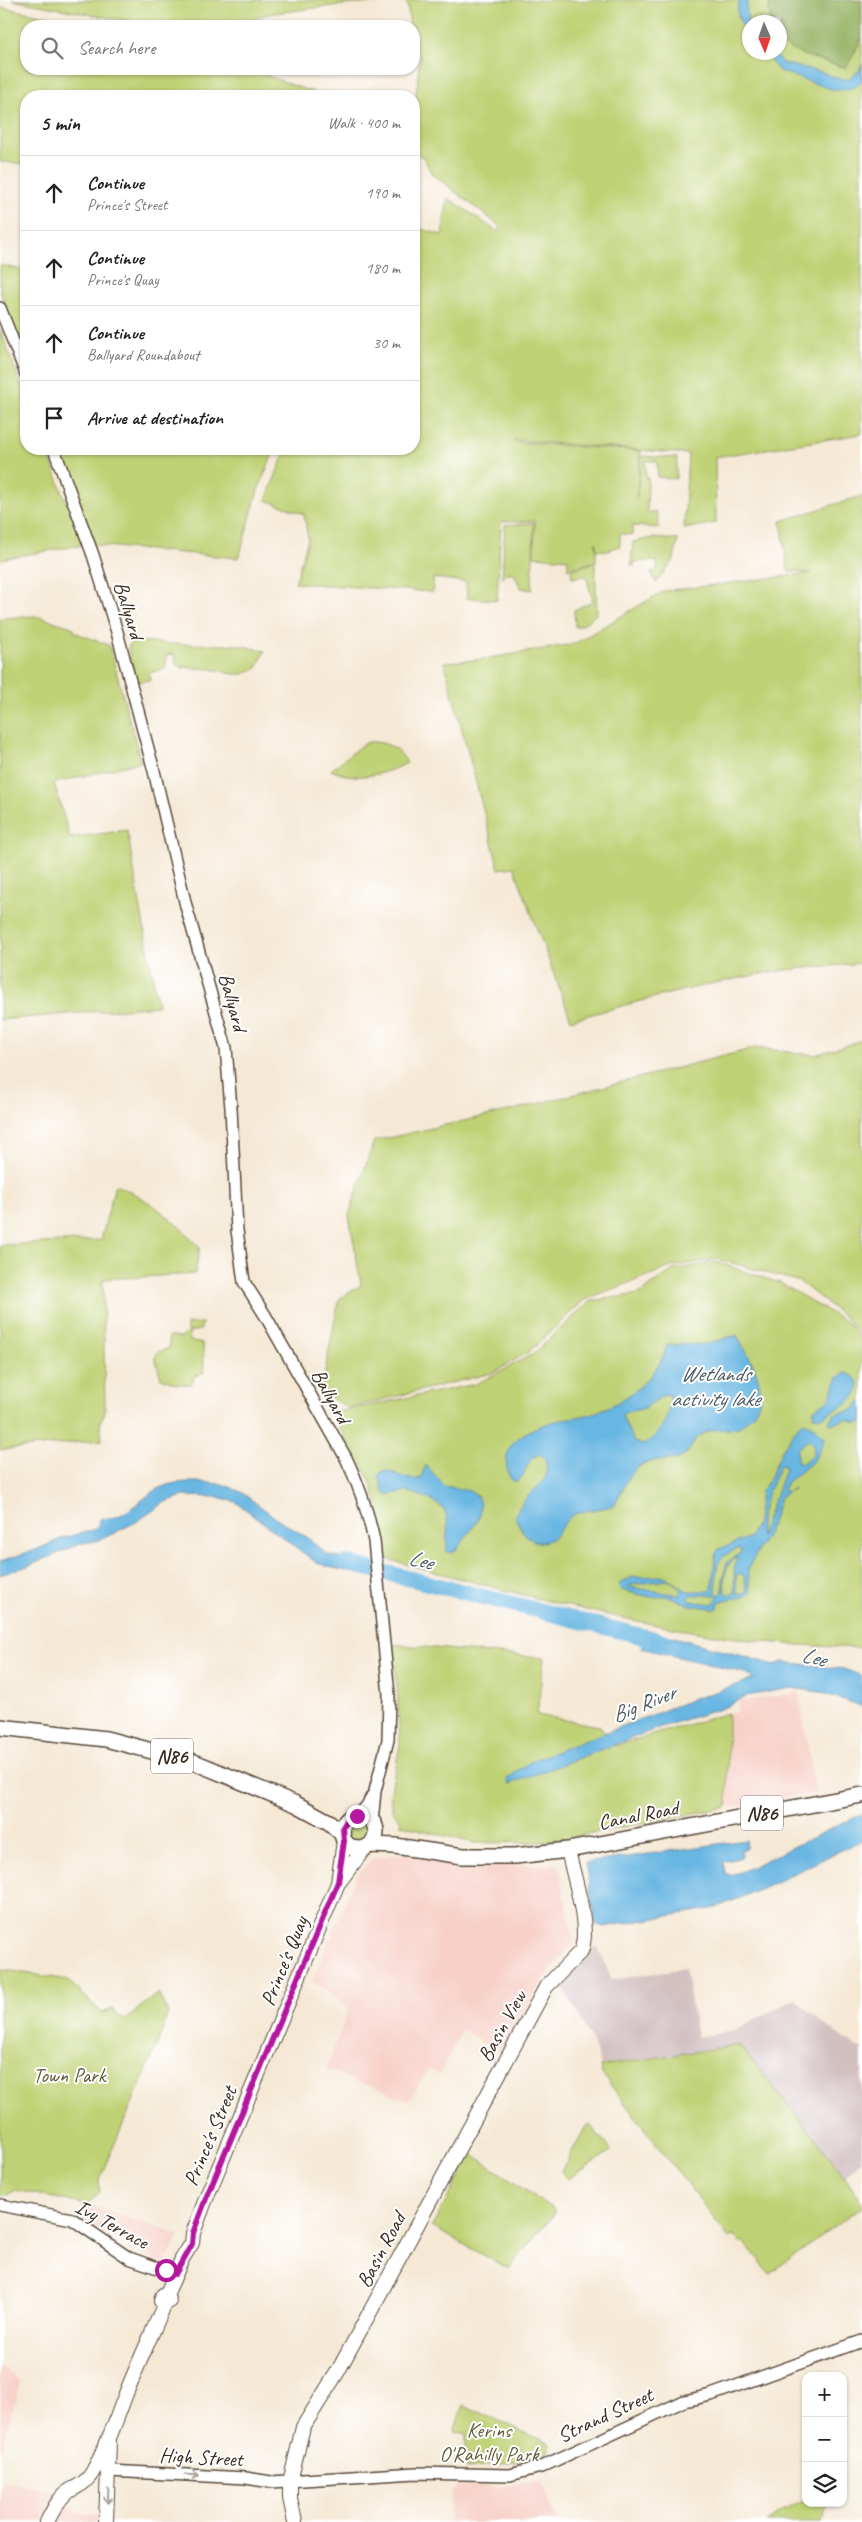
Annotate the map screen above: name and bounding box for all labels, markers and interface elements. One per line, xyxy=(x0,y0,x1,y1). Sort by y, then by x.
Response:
north arrow xyxy=(742,15,787,60)
search box xyxy=(20,20,420,75)
icon: search xyxy=(38,34,66,62)
text: Search here xyxy=(78,36,155,60)
text: 5 min xyxy=(40,110,80,136)
text: Walk · 400 m xyxy=(328,113,400,133)
text: Continue xyxy=(87,171,144,195)
icon: ahead xyxy=(40,179,68,207)
text: 190 m xyxy=(366,183,400,203)
text: Prince's Street xyxy=(87,195,167,215)
text: Continue xyxy=(87,246,144,270)
icon: ahead xyxy=(40,254,68,282)
text: 180 m xyxy=(366,258,400,278)
text: Prince's Quay xyxy=(87,270,159,290)
text: Continue xyxy=(87,321,144,345)
icon: ahead xyxy=(40,329,68,357)
text: 30 m xyxy=(373,333,400,353)
text: Ballyard Roundabout xyxy=(87,345,199,365)
icon: arrive xyxy=(40,404,68,432)
text: Arrive at destination xyxy=(87,406,223,430)
street label: Ballyard xyxy=(108,578,151,645)
street label: Ballyard xyxy=(213,970,254,1037)
water label: Wetlands activity lake xyxy=(671,1360,763,1413)
street label: Ballyard xyxy=(305,1364,358,1431)
water label: Lee xyxy=(406,1544,439,1577)
water label: Lee xyxy=(799,1641,832,1674)
water label: Big River xyxy=(607,1677,683,1729)
road number: N86 xyxy=(151,1738,193,1774)
street label: Canal Road xyxy=(596,1794,683,1835)
road number: N86 xyxy=(741,1796,783,1830)
route end xyxy=(346,1805,369,1828)
street label: Prince's Quay xyxy=(254,1911,314,2009)
street label: Basin View xyxy=(472,1984,533,2066)
park label: Town Park xyxy=(33,2062,108,2088)
street label: Prince's Street xyxy=(177,2080,243,2190)
street label: Ivy Terrace xyxy=(71,2193,154,2255)
street label: Basin Road xyxy=(351,2206,413,2292)
route start xyxy=(155,2259,178,2282)
map controls xyxy=(802,2372,847,2507)
button: + xyxy=(802,2372,847,2417)
street label: Strand Street xyxy=(553,2381,659,2448)
park label: Kerins O'Rahilly Park xyxy=(440,2417,540,2467)
button: − xyxy=(802,2417,847,2462)
street label: High Street xyxy=(159,2442,245,2472)
button: layers xyxy=(802,2462,847,2507)
one-way arrow xyxy=(184,2470,200,2480)
one-way arrow xyxy=(103,2488,112,2504)

